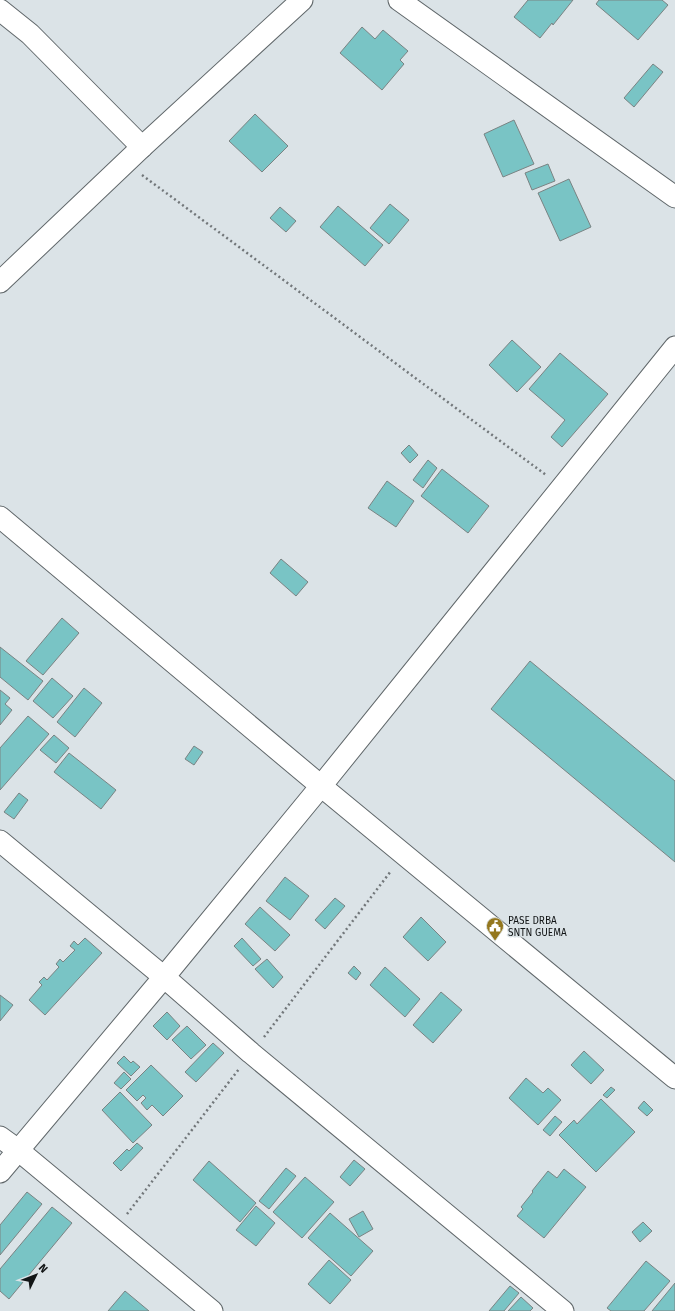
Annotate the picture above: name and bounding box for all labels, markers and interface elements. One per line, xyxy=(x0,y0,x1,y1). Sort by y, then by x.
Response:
place label: PASE DRBA SNTN GUEMA xyxy=(508,915,567,939)
public building icon: PASE DRBA SNTN GUEMA xyxy=(485,916,505,941)
north arrow xyxy=(16,1255,56,1295)
text: N xyxy=(36,1261,50,1276)

